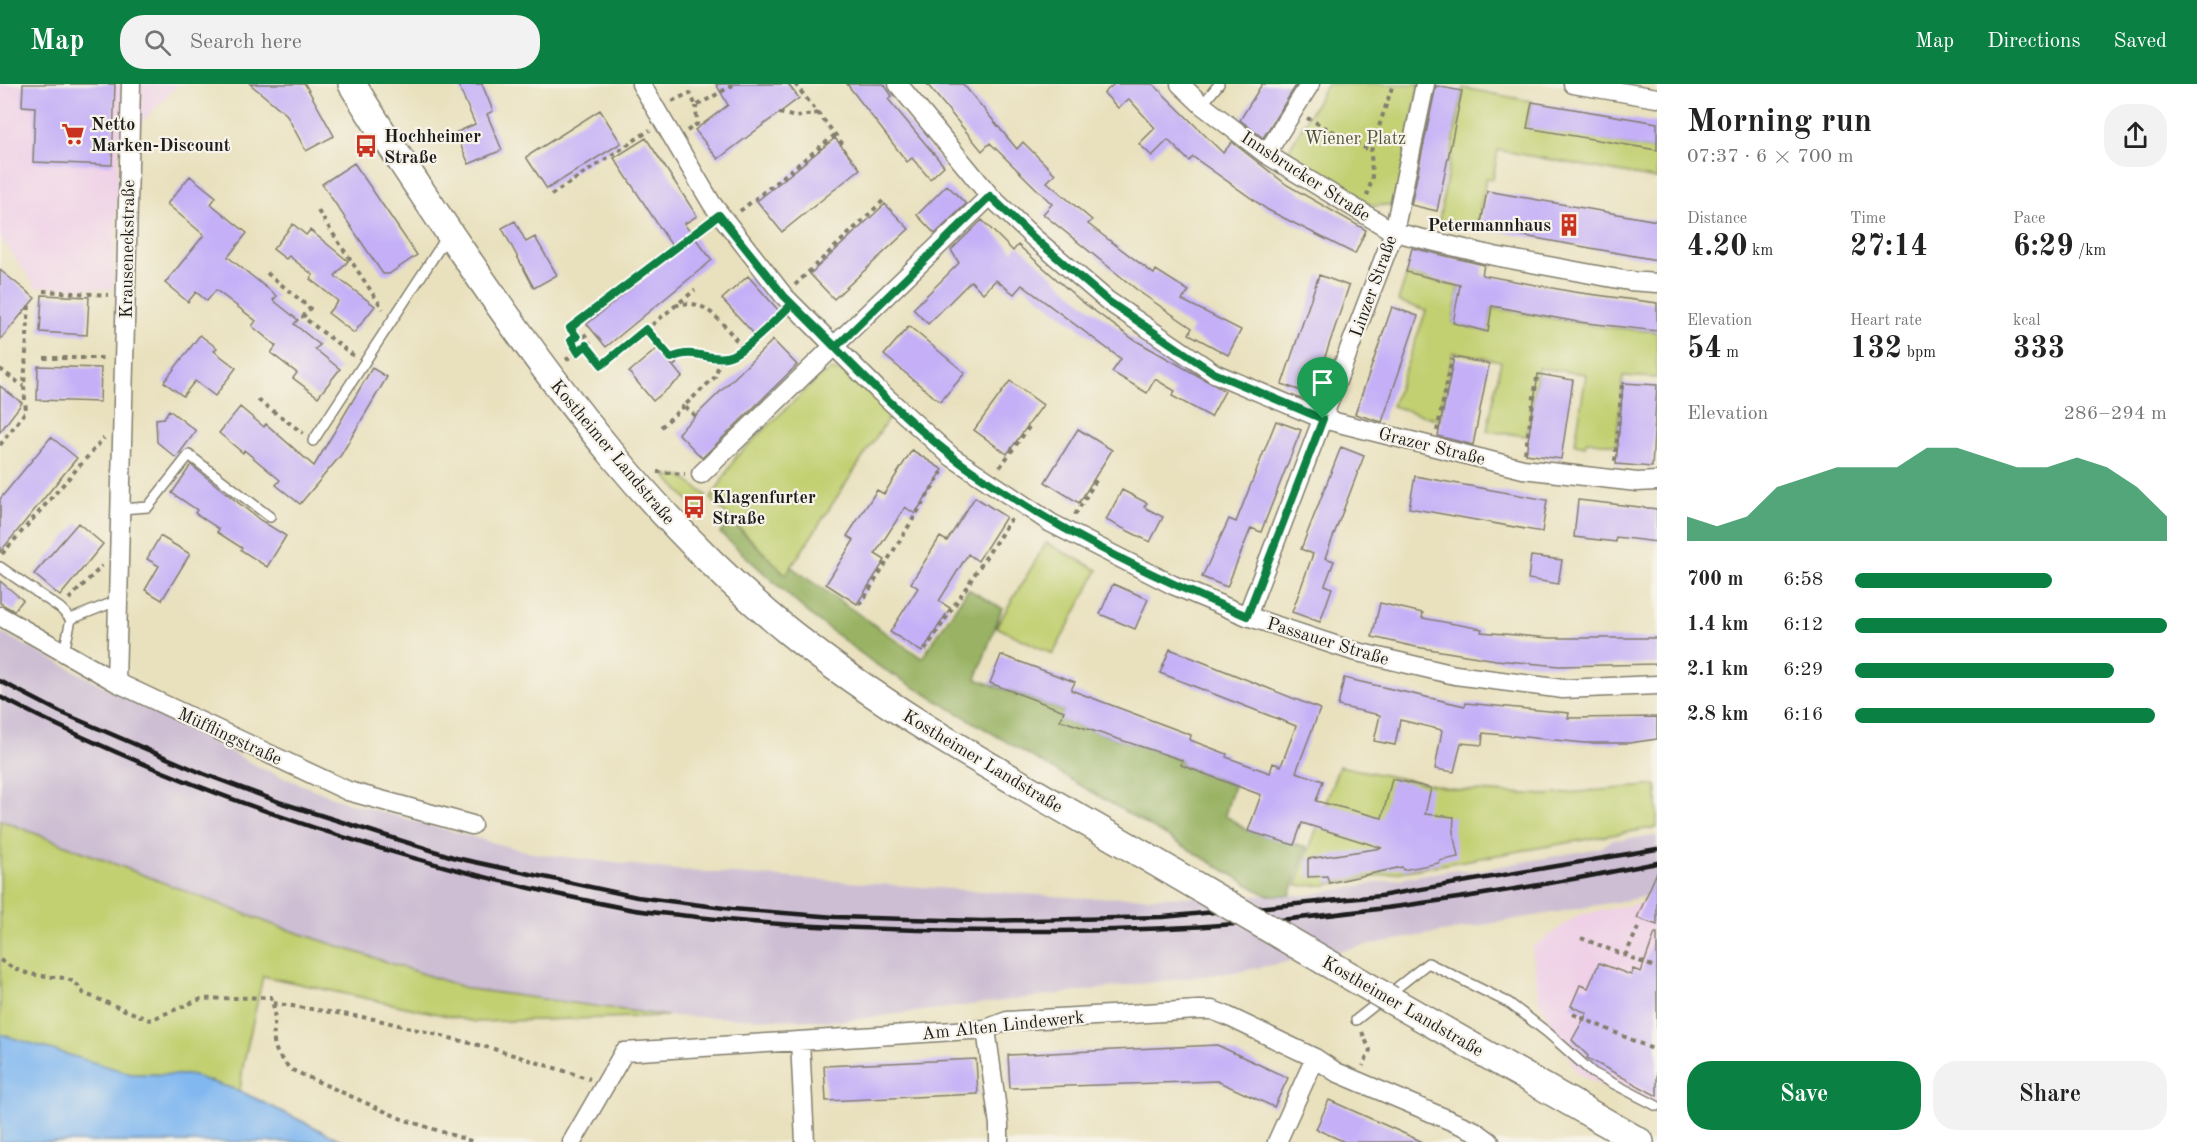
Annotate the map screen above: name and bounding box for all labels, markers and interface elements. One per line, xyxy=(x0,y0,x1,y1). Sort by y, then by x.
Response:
search box xyxy=(120,15,540,69)
icon: search xyxy=(141,26,174,59)
text: Map xyxy=(30,28,84,56)
text: Search here xyxy=(189,31,302,53)
text: Map xyxy=(1915,31,1954,52)
text: Directions xyxy=(1987,31,2081,52)
text: Saved xyxy=(2114,31,2167,52)
button: share xyxy=(2104,104,2167,167)
text: Morning run xyxy=(1687,106,1872,139)
place label: Netto Marken-Discount xyxy=(91,116,231,155)
supermarket icon: Netto Marken-Discount xyxy=(60,121,86,147)
place label: Hochheimer Straße xyxy=(384,128,481,167)
street label: Innsbrucker Straße xyxy=(1238,128,1373,225)
park label: Wiener Platz xyxy=(1304,130,1406,148)
bus stop icon: Hochheimer Straße xyxy=(353,133,379,159)
text: 07:37 · 6 × 700 m xyxy=(1687,147,1854,167)
street label: Krauseneckstraße xyxy=(118,179,138,319)
text: Distance xyxy=(1687,211,1747,227)
text: Time xyxy=(1850,211,1886,227)
text: Pace xyxy=(2013,211,2045,227)
building icon: Petermannhaus xyxy=(1556,212,1582,238)
place label: Petermannhaus xyxy=(1428,217,1551,235)
text: 4.20 xyxy=(1687,232,1748,262)
text: 27:14 xyxy=(1850,232,1928,262)
text: 6:29 xyxy=(2013,232,2074,262)
street label: Linzer Straße xyxy=(1347,233,1401,340)
text: km xyxy=(1748,243,1773,259)
text: /km xyxy=(2074,243,2106,259)
text: Elevation xyxy=(1687,313,1752,329)
text: Heart rate xyxy=(1850,313,1922,329)
text: kcal xyxy=(2013,313,2041,329)
text: 54 xyxy=(1687,334,1722,364)
text: 132 xyxy=(1850,334,1902,364)
text: 333 xyxy=(2013,334,2065,364)
text: m xyxy=(1722,345,1739,361)
text: bpm xyxy=(1902,345,1936,361)
pin xyxy=(1297,357,1348,419)
icon: arrive xyxy=(1306,366,1339,399)
street label: Kostheimer Landstraße xyxy=(547,377,678,528)
text: Elevation xyxy=(1687,404,1768,424)
text: 286–294 m xyxy=(2064,404,2167,424)
street label: Grazer Straße xyxy=(1377,425,1487,469)
place label: Klagenfurter Straße xyxy=(712,489,816,528)
bus stop icon: Klagenfurter Straße xyxy=(681,494,707,520)
text: 700 m xyxy=(1687,570,1743,590)
text: 6:58 xyxy=(1783,570,1823,590)
street label: Passauer Straße xyxy=(1265,615,1391,669)
text: 1.4 km xyxy=(1687,615,1749,635)
text: 6:12 xyxy=(1783,615,1823,635)
text: 2.1 km xyxy=(1687,660,1749,680)
text: 6:29 xyxy=(1783,660,1823,680)
street label: Müfflingstraße xyxy=(175,705,284,769)
text: 2.8 km xyxy=(1687,705,1749,725)
text: 6:16 xyxy=(1783,705,1823,725)
street label: Kostheimer Landstraße xyxy=(900,707,1065,817)
street label: Kostheimer Landstraße xyxy=(1319,953,1486,1060)
street label: Am Alten Lindewerk xyxy=(921,1008,1085,1043)
button: Save xyxy=(1687,1061,1921,1130)
button: Share xyxy=(1933,1061,2167,1130)

